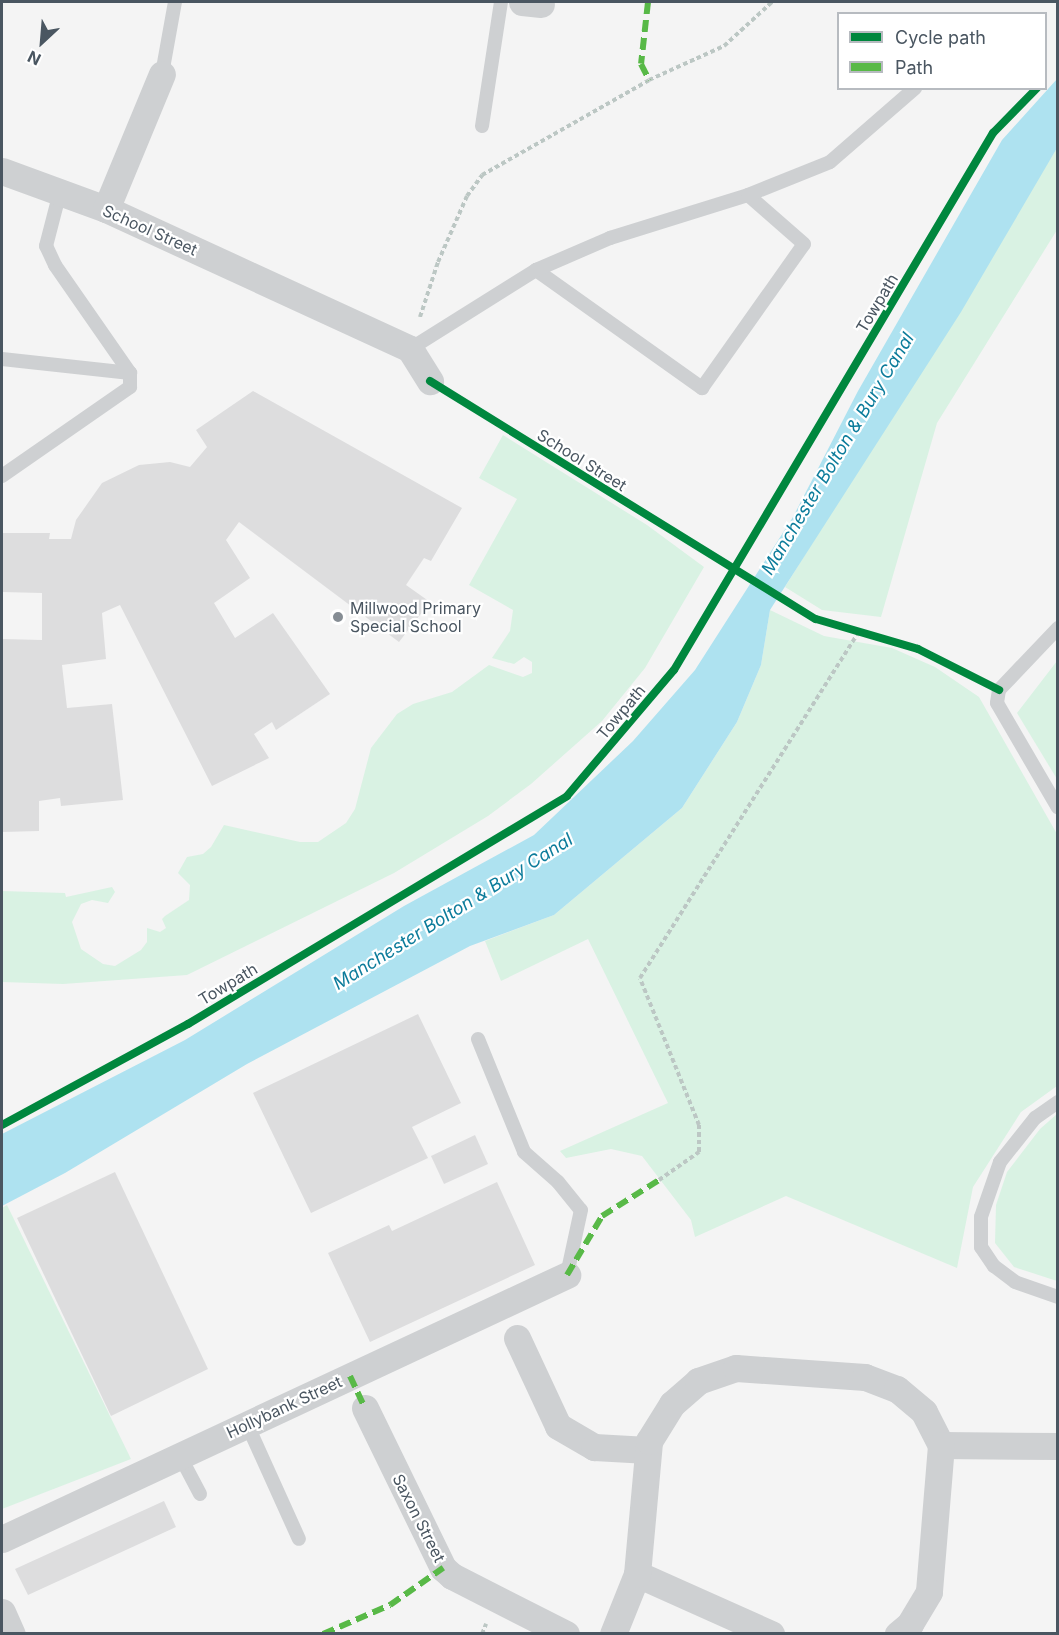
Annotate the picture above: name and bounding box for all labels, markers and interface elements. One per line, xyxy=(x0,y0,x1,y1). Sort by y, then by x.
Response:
north arrow xyxy=(12,12,72,72)
legend xyxy=(837,12,1047,90)
text: Cycle path xyxy=(895,27,986,48)
text: N xyxy=(24,47,44,70)
text: Path xyxy=(895,57,933,78)
street label: School Street xyxy=(100,201,200,259)
street label: Towpath xyxy=(852,270,902,336)
water label: Manchester Bolton & Bury Canal xyxy=(757,329,919,579)
street label: School Street xyxy=(534,425,630,495)
place label: Millwood Primary Special School xyxy=(350,598,481,636)
marker: Millwood Primary Special School xyxy=(331,610,345,624)
street label: Towpath xyxy=(593,681,649,743)
water label: Manchester Bolton & Bury Canal xyxy=(329,829,577,995)
street label: Towpath xyxy=(195,959,261,1009)
street label: Hollybank Street xyxy=(223,1372,345,1442)
street label: Saxon Street xyxy=(389,1471,449,1565)

